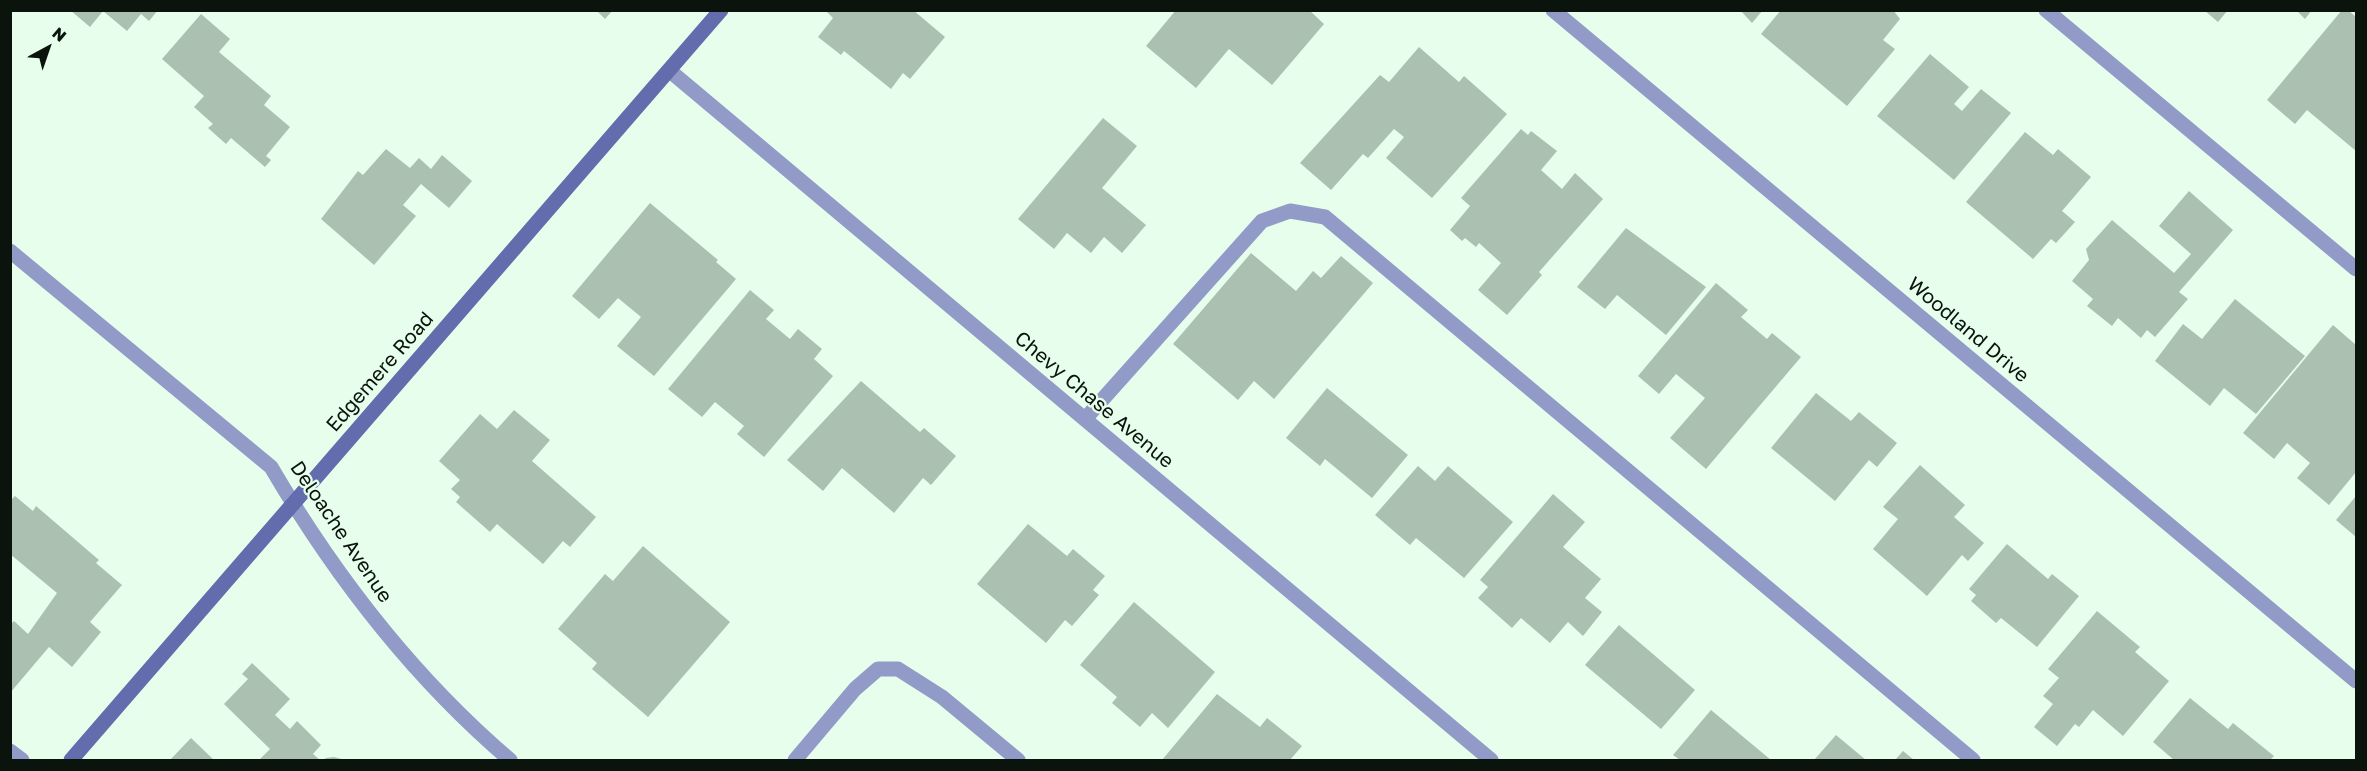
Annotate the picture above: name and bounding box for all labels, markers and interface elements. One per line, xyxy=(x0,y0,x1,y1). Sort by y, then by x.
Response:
north arrow xyxy=(18,18,78,78)
text: N xyxy=(48,23,71,46)
street label: Woodland Drive xyxy=(1902,272,2034,388)
street label: Edgemere Road xyxy=(322,307,438,437)
street label: Chevy Chase Avenue xyxy=(1010,326,1178,474)
street label: Deloache Avenue xyxy=(285,457,397,607)

